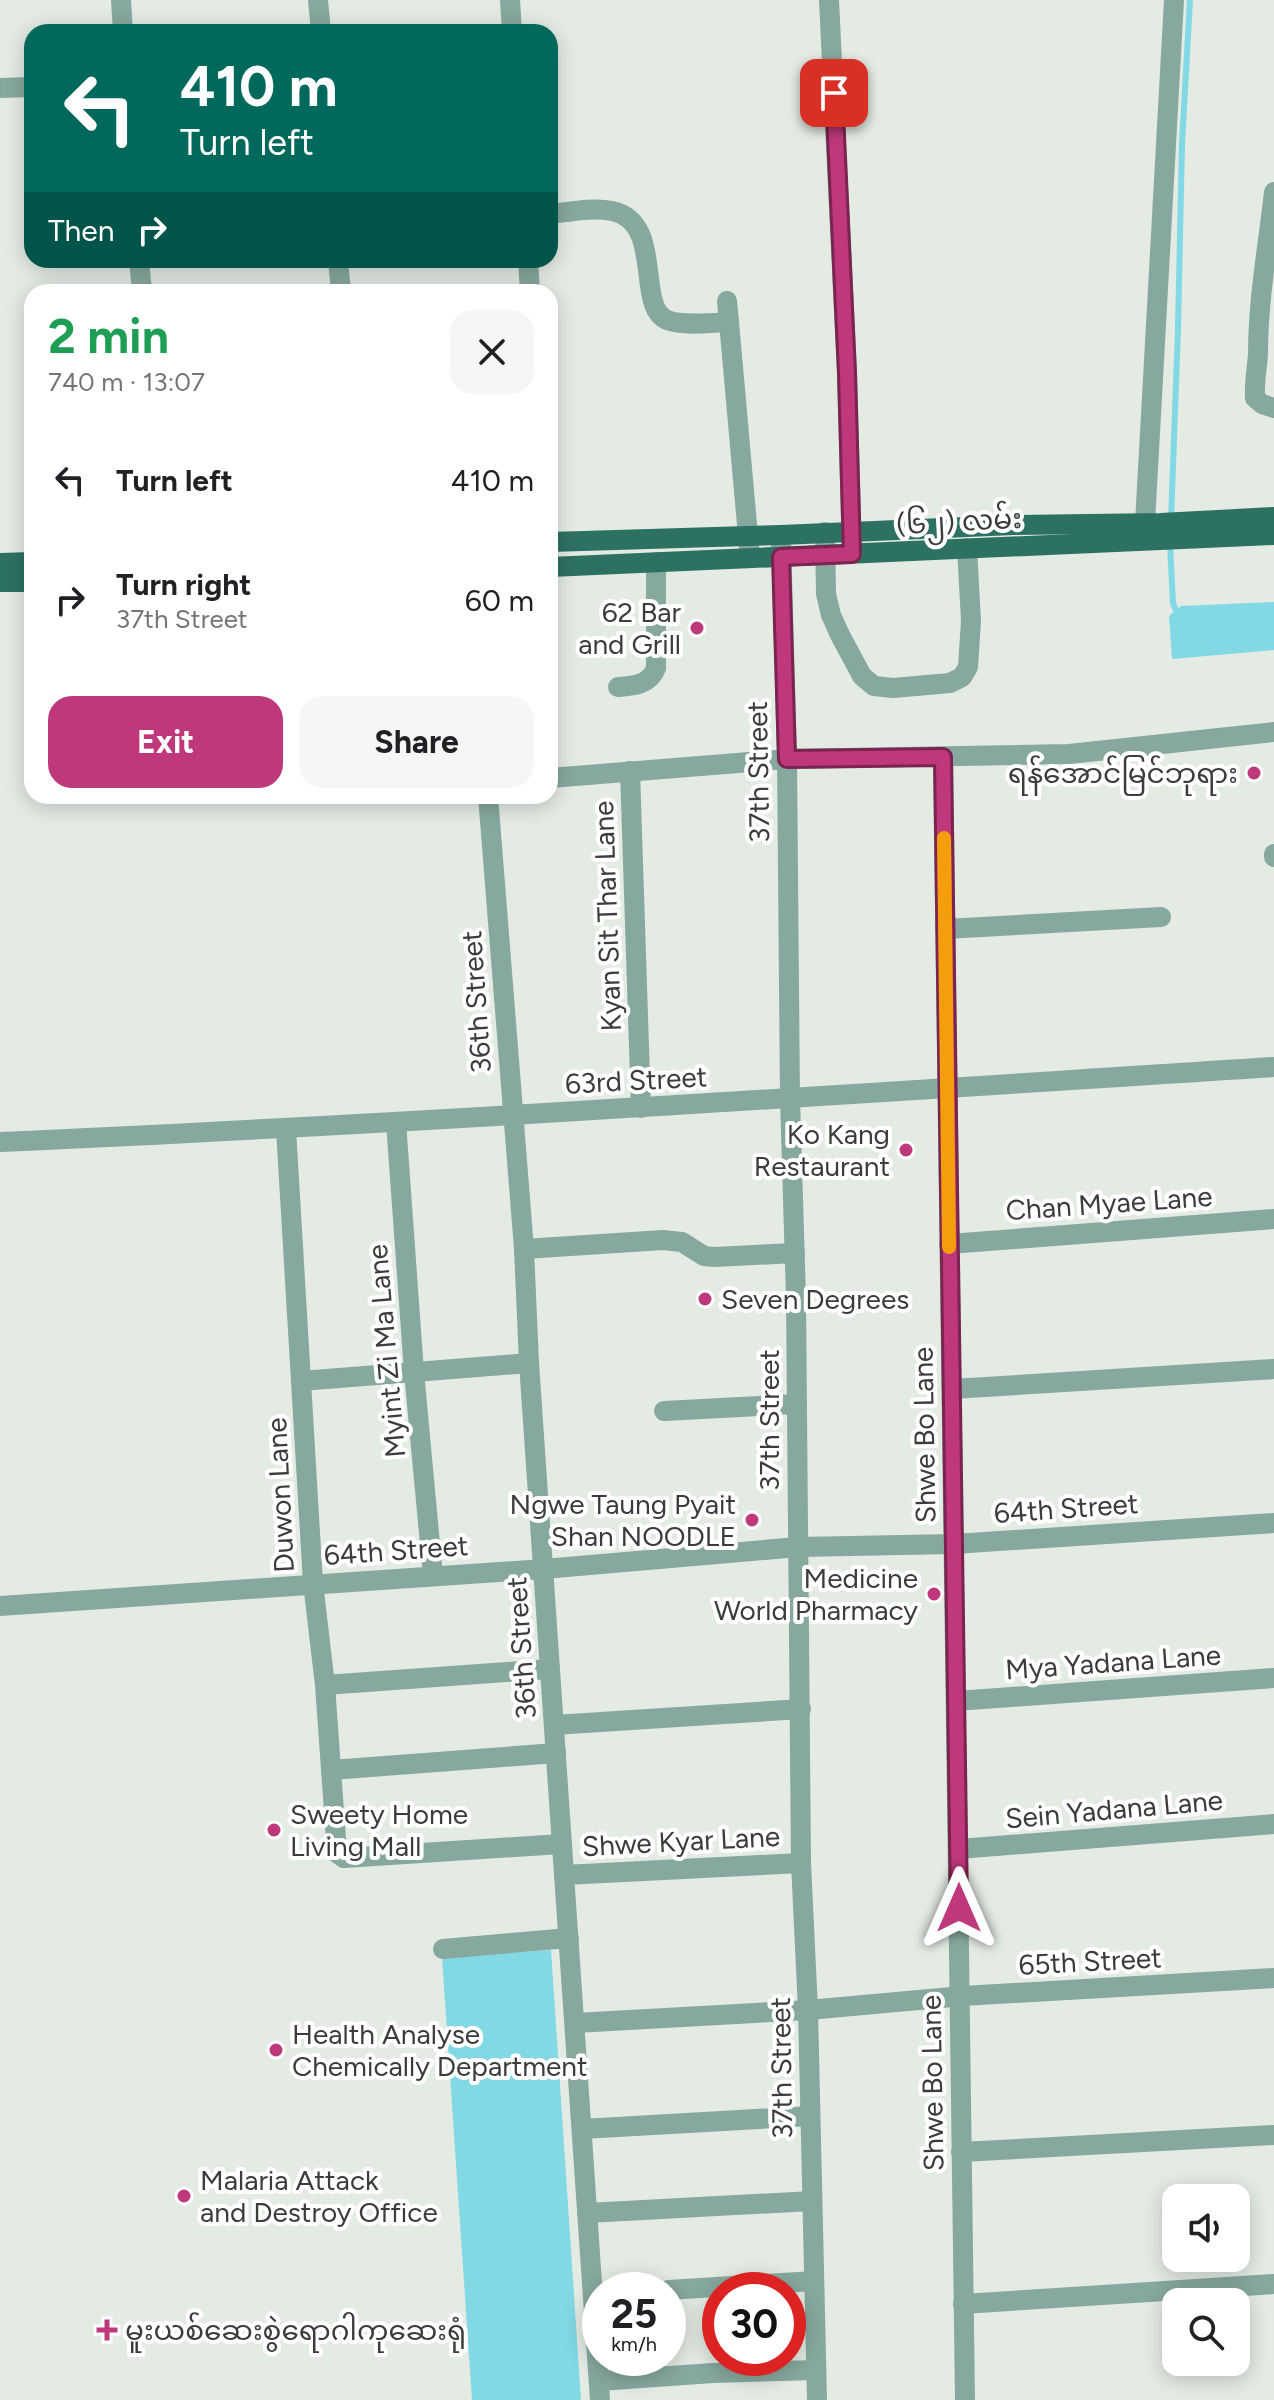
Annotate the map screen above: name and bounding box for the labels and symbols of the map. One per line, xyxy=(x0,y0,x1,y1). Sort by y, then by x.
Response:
pin xyxy=(800,59,868,127)
street label: (၆၂) လမ်း xyxy=(895,500,1023,547)
place label: 62 Bar and Grill xyxy=(578,595,682,661)
marker: 62 Bar and Grill xyxy=(688,619,706,637)
street label: 37th Street xyxy=(740,701,776,843)
place label: ရန်အောင်မြင်ဘုရား xyxy=(1008,755,1238,796)
marker: ရန်အောင်မြင်ဘုရား xyxy=(1245,764,1263,782)
street label: Kyan Sit Thar Lane xyxy=(586,800,628,1032)
street label: 36th Street xyxy=(454,930,498,1074)
street label: 63rd Street xyxy=(564,1059,708,1101)
place label: Ko Kang Restaurant xyxy=(754,1117,890,1183)
marker: Ko Kang Restaurant xyxy=(897,1141,915,1159)
street label: Chan Myae Lane xyxy=(1005,1179,1213,1227)
street label: Myint Zi Ma Lane xyxy=(360,1243,412,1459)
place label: Seven Degrees xyxy=(721,1282,909,1316)
marker: Seven Degrees xyxy=(696,1290,714,1308)
street label: Shwe Bo Lane xyxy=(905,1346,943,1524)
street label: 37th Street xyxy=(752,1349,786,1491)
street label: Duwon Lane xyxy=(259,1417,301,1573)
street label: 64th Street xyxy=(993,1486,1139,1530)
place label: Ngwe Taung Pyait Shan NOODLE xyxy=(509,1487,736,1553)
marker: Ngwe Taung Pyait Shan NOODLE xyxy=(743,1511,761,1529)
street label: 64th Street xyxy=(323,1528,469,1572)
place label: Medicine World Pharmacy xyxy=(714,1561,918,1627)
street label: 36th Street xyxy=(499,1576,543,1720)
marker: Medicine World Pharmacy xyxy=(925,1585,943,1603)
street label: Mya Yadana Lane xyxy=(1004,1638,1222,1686)
street label: Sein Yadana Lane xyxy=(1004,1783,1224,1835)
place label: Sweety Home Living Mall xyxy=(290,1797,468,1863)
street label: Shwe Kyar Lane xyxy=(581,1819,781,1863)
marker: Sweety Home Living Mall xyxy=(265,1821,283,1839)
position arrow xyxy=(917,1866,1001,1950)
street label: 65th Street xyxy=(1017,1940,1163,1982)
street label: Shwe Bo Lane xyxy=(913,1994,951,2172)
street label: 37th Street xyxy=(763,1997,799,2139)
place label: Health Analyse Chemically Department xyxy=(292,2017,588,2083)
marker: Health Analyse Chemically Department xyxy=(267,2041,285,2059)
place label: Malaria Attack and Destroy Office xyxy=(200,2163,438,2229)
marker: Malaria Attack and Destroy Office xyxy=(175,2187,193,2205)
speed limit sign: 30 xyxy=(702,2272,806,2376)
place label: မူးယစ်ဆေးစွဲရောဂါကုဆေးရုံ xyxy=(125,2312,466,2353)
marker: မူးယစ်ဆေးစွဲရောဂါကုဆေးရုံ xyxy=(96,2319,118,2341)

